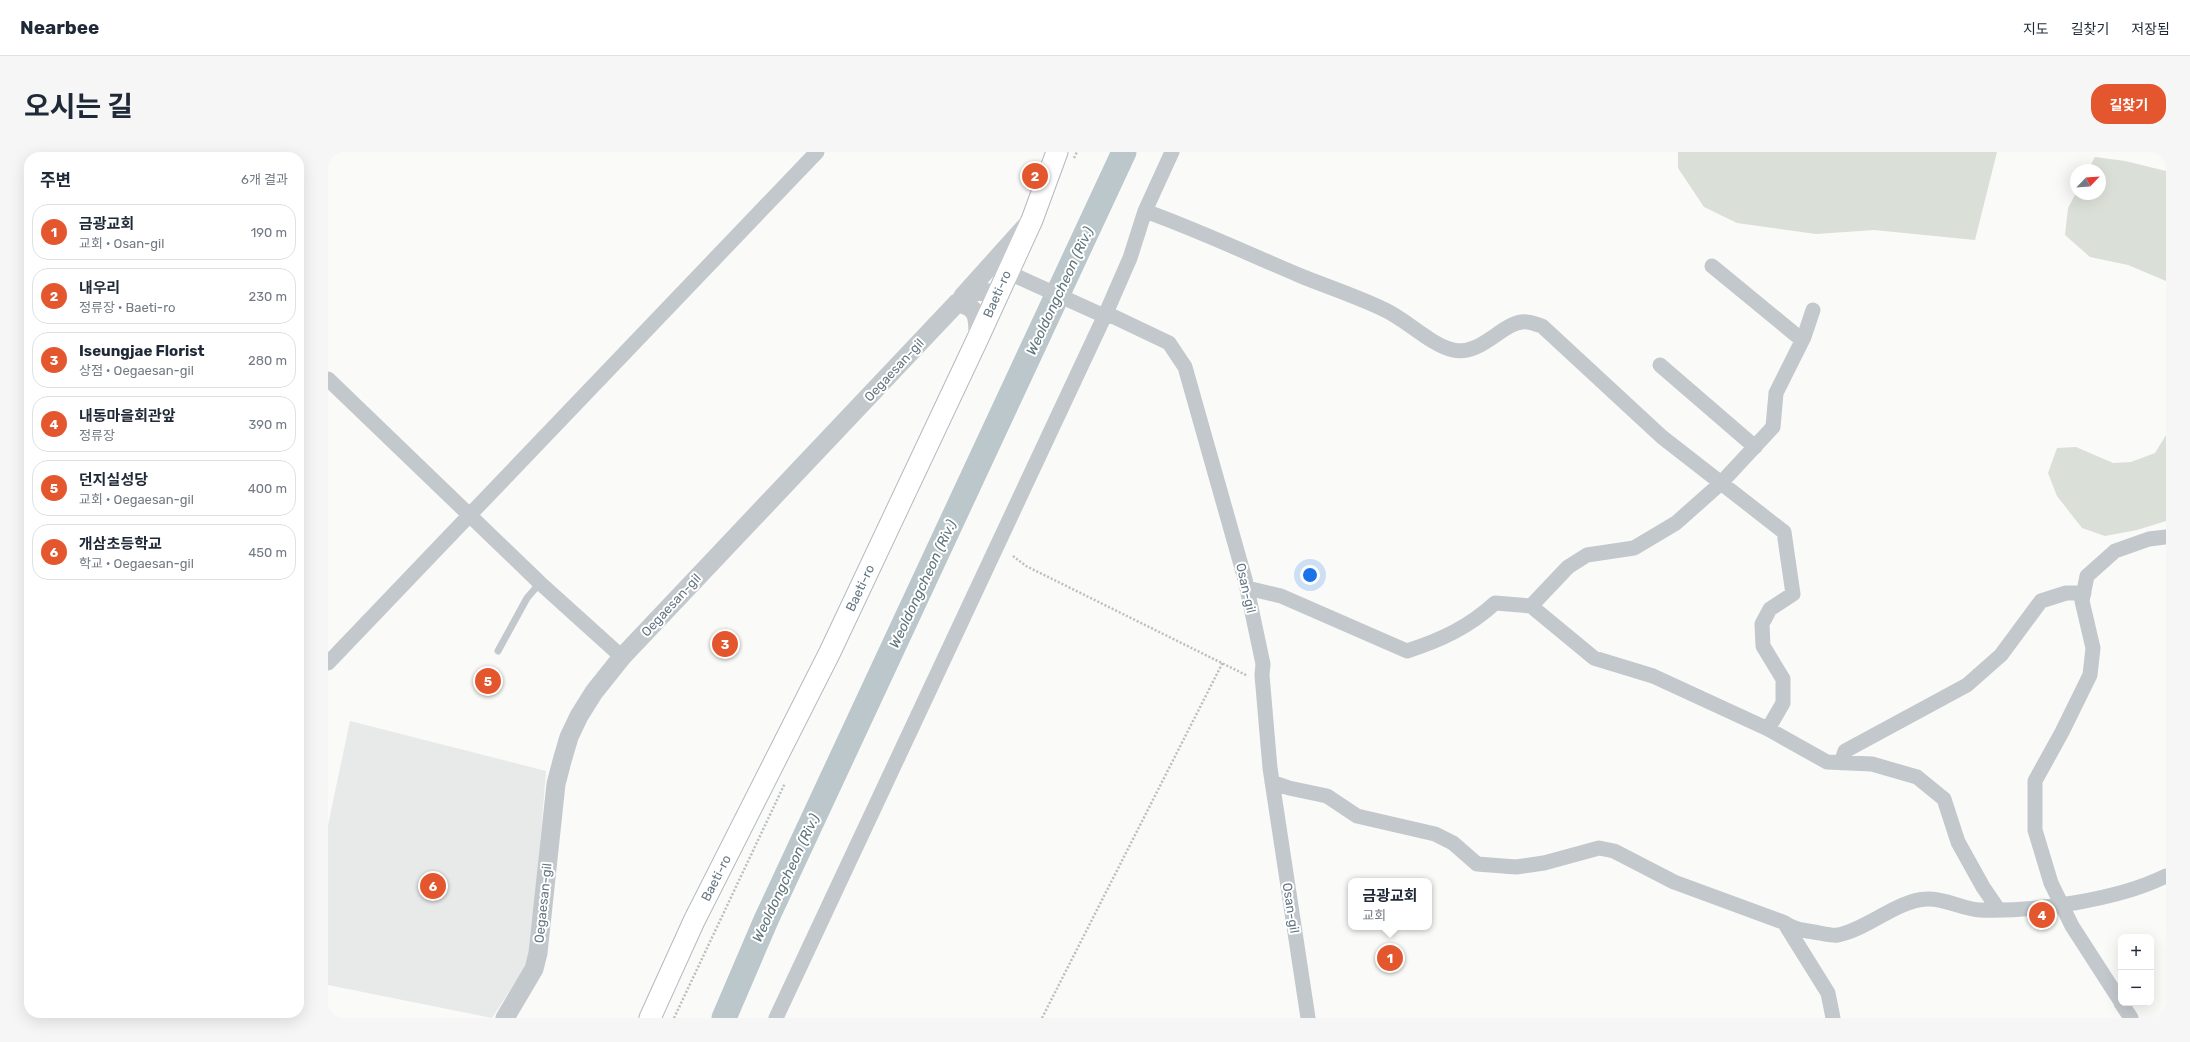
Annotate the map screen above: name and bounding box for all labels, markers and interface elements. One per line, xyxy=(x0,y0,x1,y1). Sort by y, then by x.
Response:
text: Nearbee xyxy=(20,16,99,39)
text: 지도 xyxy=(2023,21,2049,38)
text: 길찾기 xyxy=(2071,21,2109,38)
text: 저장됨 xyxy=(2131,21,2170,38)
button: 길찾기 xyxy=(2091,84,2166,124)
text: 오시는 길 xyxy=(24,90,133,123)
pin: 2 xyxy=(1022,161,1048,191)
north arrow xyxy=(2070,164,2106,200)
text: 주변 xyxy=(40,170,71,190)
text: 6개 결과 xyxy=(241,172,288,187)
text: 금광교회 xyxy=(79,215,134,233)
water label: Weoldongcheon (Riv.) xyxy=(1023,224,1097,358)
text: 1 xyxy=(51,225,57,240)
text: 190 m xyxy=(251,225,287,240)
text: 교회 · Osan-gil xyxy=(79,236,164,251)
street label: Baeti-ro xyxy=(980,268,1014,320)
text: 내우리 xyxy=(79,279,120,297)
text: 2 xyxy=(50,289,58,304)
text: 230 m xyxy=(249,289,287,304)
text: 정류장 · Baeti-ro xyxy=(79,300,175,315)
street label: Oegaesan-gil xyxy=(861,336,928,405)
text: Iseungjae Florist xyxy=(79,342,205,360)
text: 3 xyxy=(50,353,58,368)
text: 280 m xyxy=(248,353,287,368)
text: 상점 · Oegaesan-gil xyxy=(79,363,194,378)
text: 내동마을회관앞 xyxy=(79,407,176,425)
text: 4 xyxy=(50,417,58,432)
text: 390 m xyxy=(248,417,287,432)
text: 정류장 xyxy=(79,428,115,443)
text: 던지실성당 xyxy=(79,471,148,489)
text: 5 xyxy=(50,481,58,496)
text: 400 m xyxy=(248,481,287,496)
text: 교회 · Oegaesan-gil xyxy=(79,492,194,507)
water label: Weoldongcheon (Riv.) xyxy=(886,517,960,651)
text: 개삼초등학교 xyxy=(79,535,162,553)
text: 6 xyxy=(50,545,58,560)
text: 450 m xyxy=(248,545,287,560)
text: 학교 · Oegaesan-gil xyxy=(79,556,194,571)
street label: Baeti-ro xyxy=(843,562,877,614)
street label: Osan-gil xyxy=(1232,562,1259,615)
your location xyxy=(1300,565,1320,585)
street label: Oegaesan-gil xyxy=(638,571,705,640)
pin: 3 xyxy=(712,629,738,659)
pin: 5 xyxy=(475,666,501,696)
water label: Weoldongcheon (Riv.) xyxy=(749,811,823,945)
street label: Baeti-ro xyxy=(698,852,734,904)
street label: Oegaesan-gil xyxy=(531,862,556,944)
pin: 6 xyxy=(420,871,446,901)
popup xyxy=(1348,878,1432,930)
street label: Osan-gil xyxy=(1279,882,1302,934)
text: 금광교회 xyxy=(1362,887,1418,905)
pin: 4 xyxy=(2029,900,2055,930)
text: 교회 xyxy=(1362,908,1386,923)
map controls xyxy=(2118,934,2154,1006)
button: + xyxy=(2118,934,2154,970)
pin: 1 xyxy=(1377,943,1403,973)
button: − xyxy=(2118,970,2154,1006)

